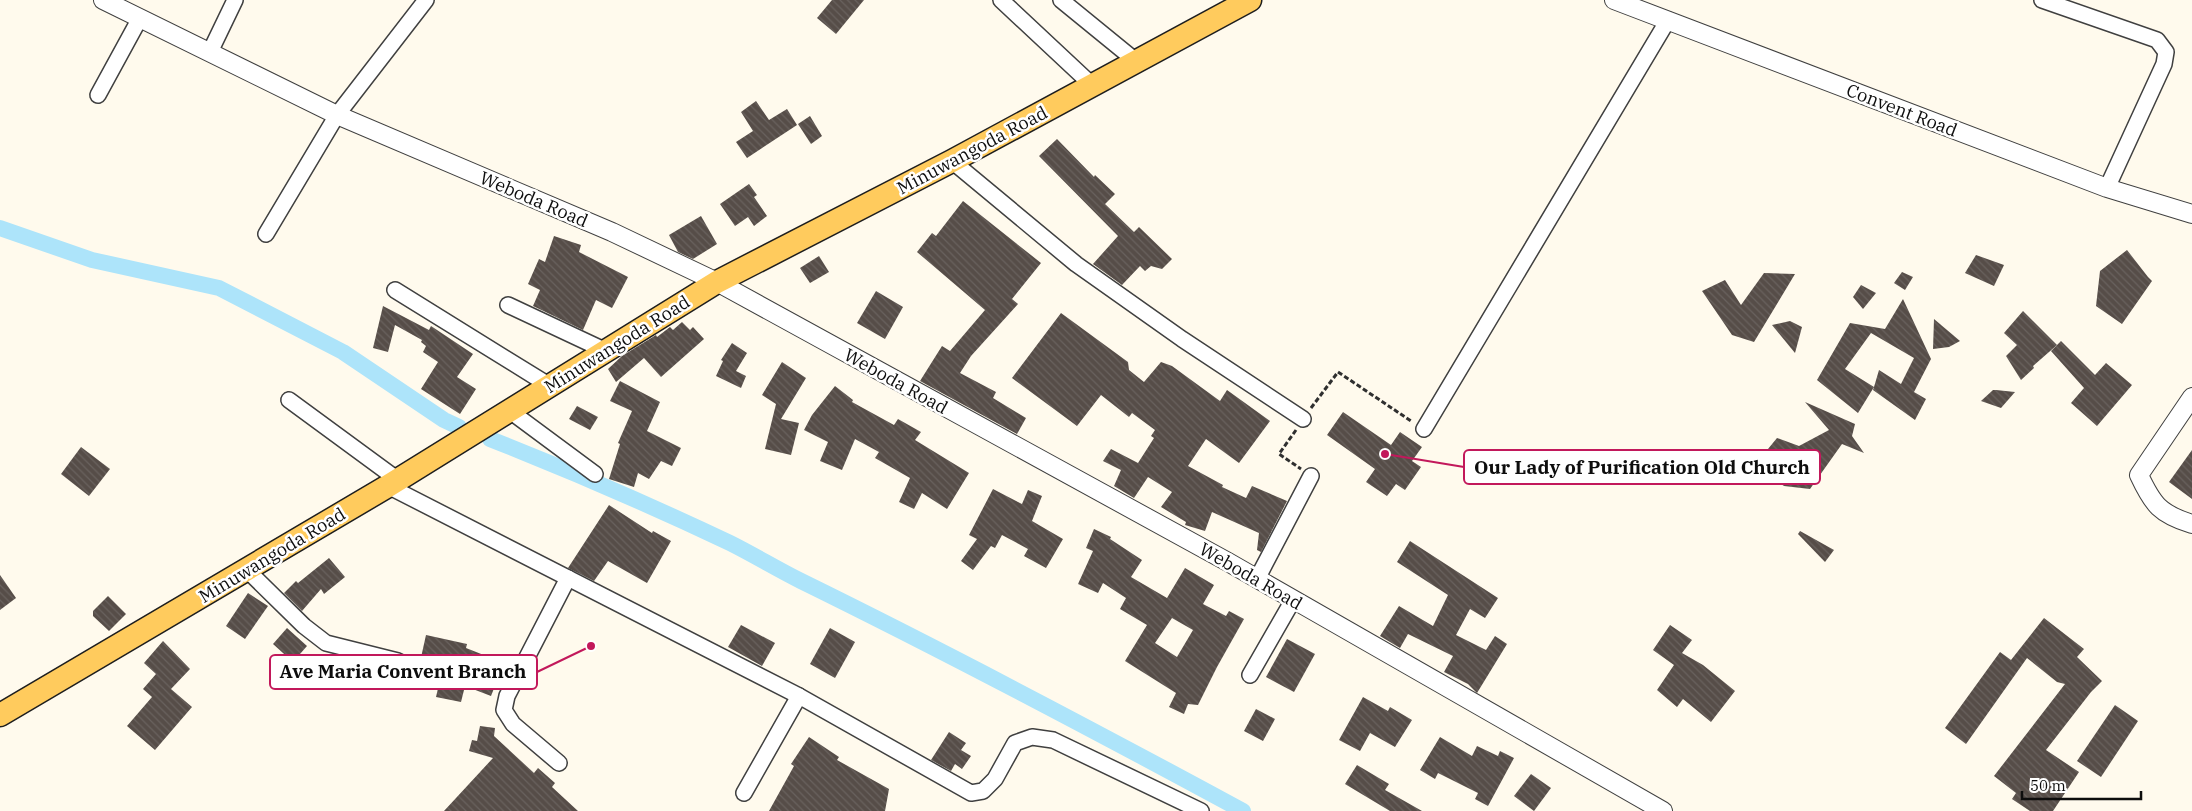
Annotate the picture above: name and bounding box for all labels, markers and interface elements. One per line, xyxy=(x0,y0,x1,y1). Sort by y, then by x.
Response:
street label: Convent Road xyxy=(1843,78,1961,142)
street label: Minuwangoda Road xyxy=(893,101,1051,199)
street label: Weboda Road xyxy=(476,166,592,232)
street label: Minuwangoda Road xyxy=(540,290,694,398)
street label: Weboda Road xyxy=(840,343,952,419)
callout: Our Lady of Purification Old Church xyxy=(1464,450,1820,484)
text: Our Lady of Purification Old Church xyxy=(1474,455,1810,479)
street label: Minuwangoda Road xyxy=(194,502,350,608)
street label: Weboda Road xyxy=(1195,537,1307,615)
callout: Ave Maria Convent Branch xyxy=(270,655,537,689)
text: Ave Maria Convent Branch xyxy=(279,659,527,683)
scale bar xyxy=(2022,768,2141,800)
text: 50 m xyxy=(2030,776,2066,795)

